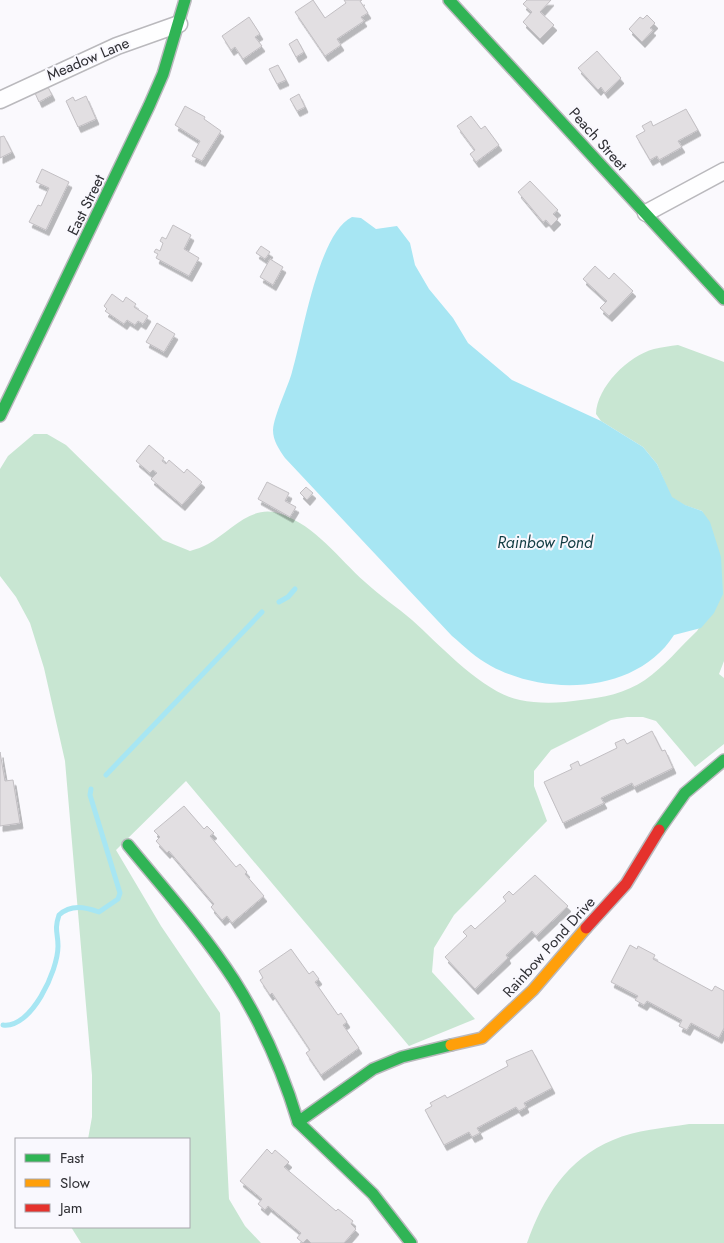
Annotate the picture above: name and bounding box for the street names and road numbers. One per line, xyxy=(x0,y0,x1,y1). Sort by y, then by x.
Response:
street label: Meadow Lane xyxy=(43,32,133,86)
street label: Peach Street xyxy=(564,103,633,176)
street label: East Street xyxy=(62,170,110,239)
street label: Rainbow Pond Drive xyxy=(498,892,600,1002)

